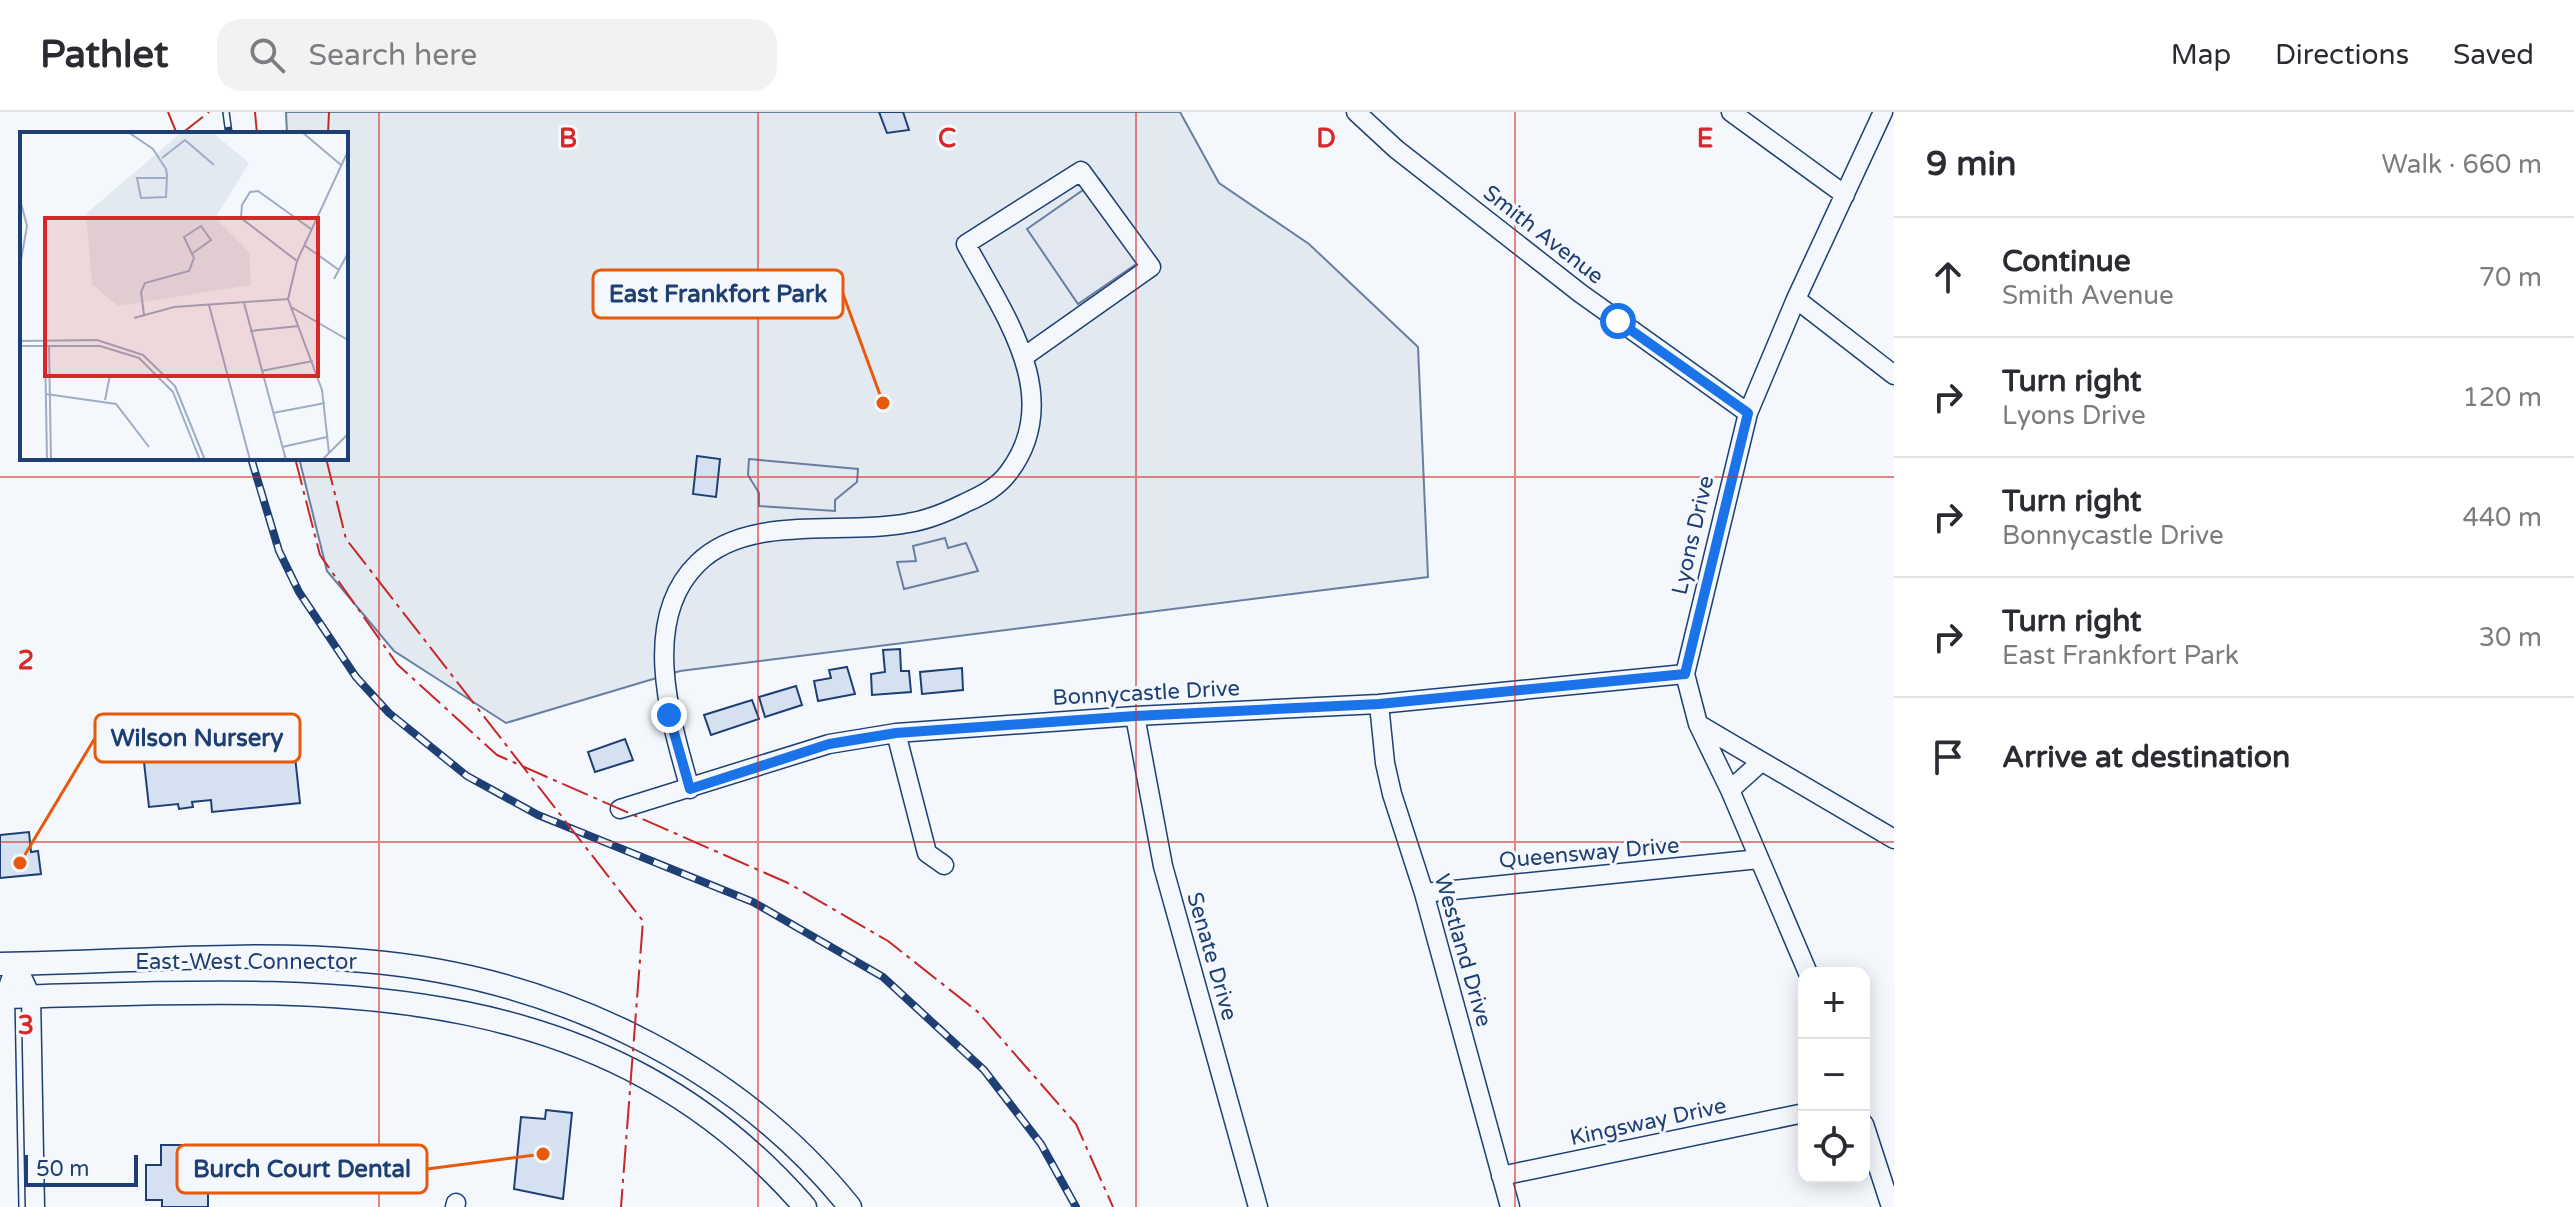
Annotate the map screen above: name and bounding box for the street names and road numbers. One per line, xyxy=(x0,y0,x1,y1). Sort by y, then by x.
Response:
street label: Smith Avenue xyxy=(1478,180,1609,290)
street label: Lyons Drive xyxy=(1667,473,1719,597)
street label: Bonnycastle Drive xyxy=(1052,675,1240,711)
street label: Queensway Drive xyxy=(1498,832,1680,874)
street label: Westland Drive xyxy=(1429,871,1497,1030)
street label: Senate Drive xyxy=(1181,889,1243,1023)
street label: East-West Connector xyxy=(135,949,357,975)
street label: Kingsway Drive xyxy=(1568,1093,1729,1151)

